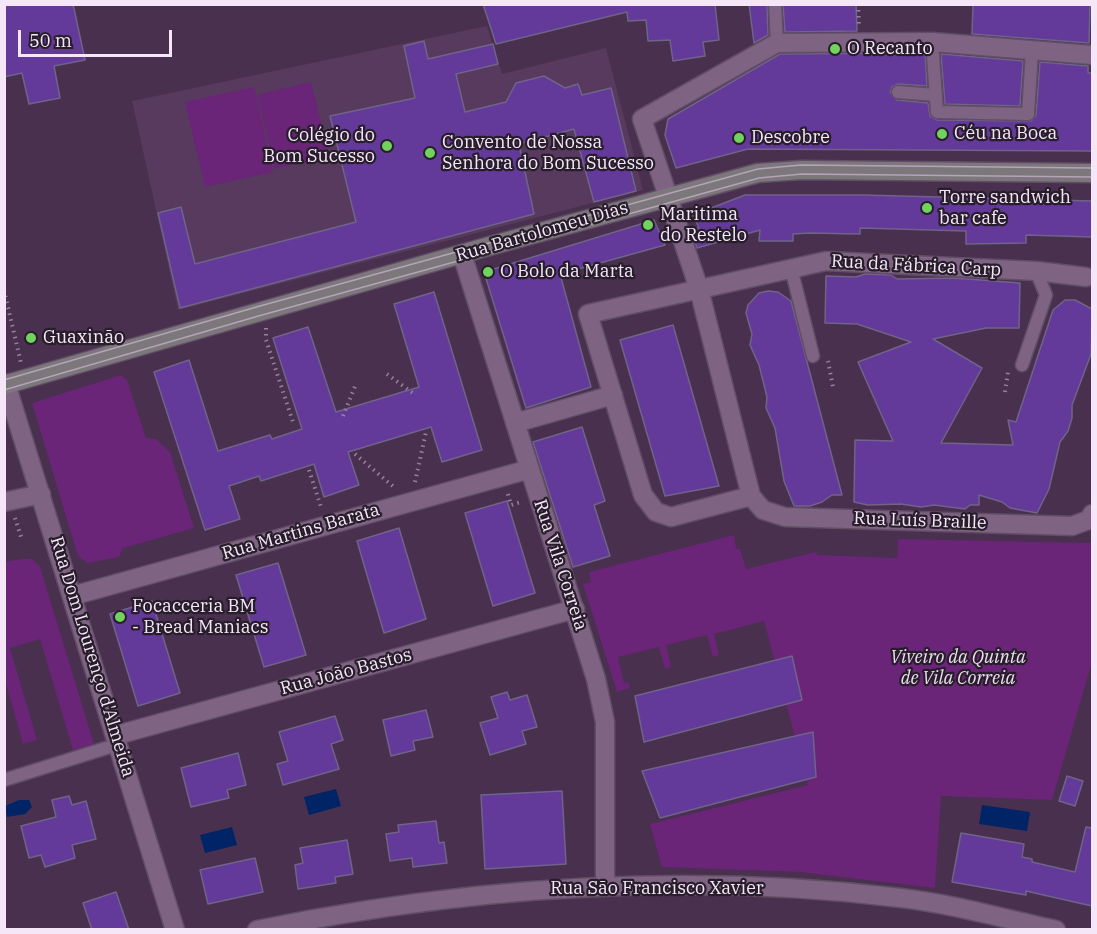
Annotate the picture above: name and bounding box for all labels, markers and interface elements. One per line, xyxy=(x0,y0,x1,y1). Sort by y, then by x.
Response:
scale bar xyxy=(21,18,176,56)
text: 50 m xyxy=(29,29,72,52)
place label: O Recanto xyxy=(847,38,933,60)
marker: O Recanto xyxy=(828,42,842,56)
place label: Céu na Boca xyxy=(954,123,1057,145)
place label: Colégio do Bom Sucesso xyxy=(263,125,375,168)
place label: Descobre xyxy=(751,127,830,149)
marker: Céu na Boca xyxy=(935,127,949,141)
marker: Descobre xyxy=(732,131,746,145)
place label: Convento de Nossa Senhora do Bom Sucesso xyxy=(442,132,654,174)
marker: Colégio do Bom Sucesso xyxy=(380,139,394,153)
marker: Convento de Nossa Senhora do Bom Sucesso xyxy=(423,146,437,160)
place label: Torre sandwich bar cafe xyxy=(939,187,1071,230)
street label: Rua Bartolomeu Dias xyxy=(453,197,631,267)
marker: Torre sandwich bar cafe xyxy=(920,201,934,215)
place label: Maritima do Restelo xyxy=(660,204,747,246)
marker: Maritima do Restelo xyxy=(641,218,655,232)
street label: Rua da Fábrica Carp xyxy=(830,251,1002,281)
place label: O Bolo da Marta xyxy=(500,261,634,283)
marker: O Bolo da Marta xyxy=(481,265,495,279)
place label: Guaxinão xyxy=(43,327,124,349)
marker: Guaxinão xyxy=(24,331,38,345)
street label: Rua Vila Correia xyxy=(529,497,591,633)
street label: Rua Martins Barata xyxy=(220,499,382,565)
street label: Rua Luís Braille xyxy=(853,508,987,534)
street label: Rua Dom Lourenço d'Almeida xyxy=(45,534,139,780)
place label: Focacceria BM - Bread Maniacs xyxy=(132,596,269,638)
marker: Focacceria BM - Bread Maniacs xyxy=(113,610,127,624)
street label: Rua João Bastos xyxy=(278,644,414,700)
park label: Viveiro da Quinta de Vila Correia xyxy=(890,647,1026,690)
street label: Rua São Francisco Xavier xyxy=(550,878,764,900)

